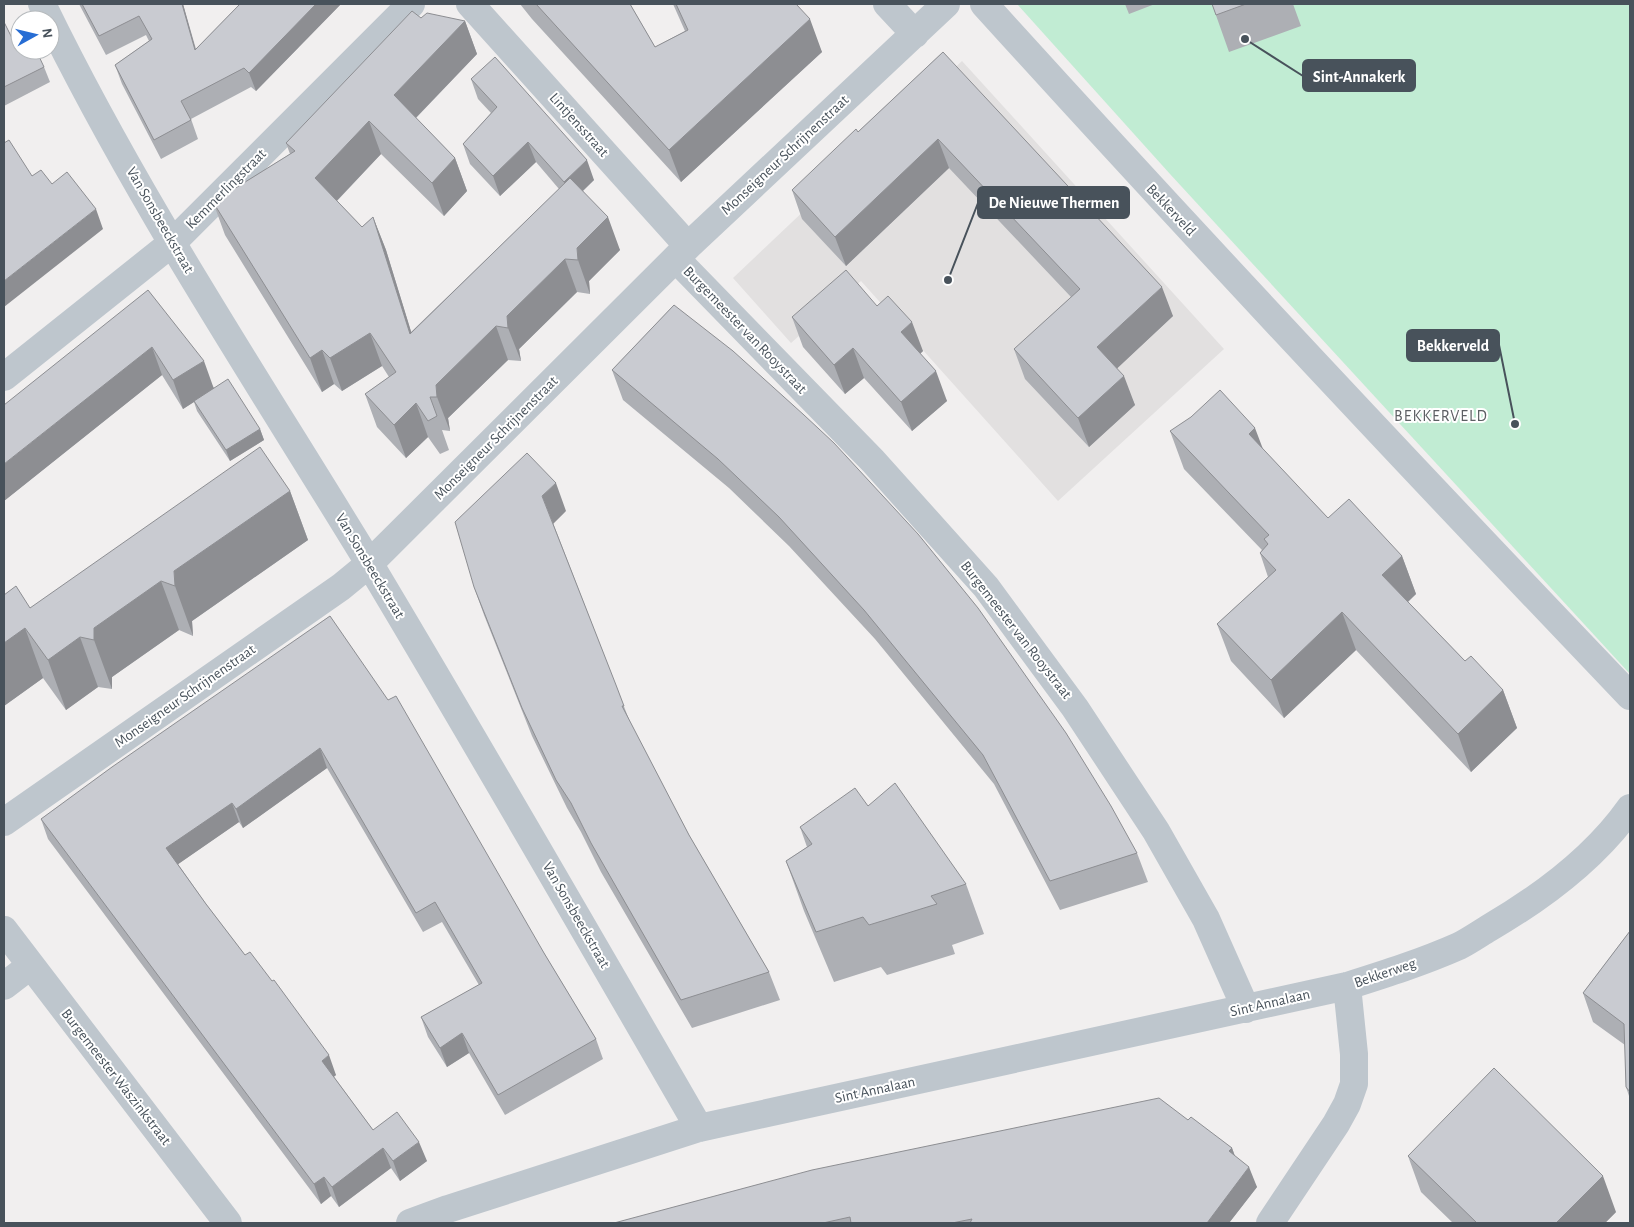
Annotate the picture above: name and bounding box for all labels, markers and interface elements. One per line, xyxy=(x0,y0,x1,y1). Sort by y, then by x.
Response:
north arrow xyxy=(10,10,60,60)
text: N xyxy=(39,28,54,39)
callout: Sint-Annakerk xyxy=(1303,60,1415,91)
text: Sint-Annakerk xyxy=(1313,69,1405,85)
street label: Lintjensstraat xyxy=(547,90,612,160)
street label: Monseigneur Schrijnenstraat xyxy=(718,92,852,218)
street label: Kemmerlingstraat xyxy=(183,146,269,232)
street label: Van Sonsbeeckstraat xyxy=(124,164,197,276)
street label: Bekkerveld xyxy=(1143,181,1199,239)
callout: De Nieuwe Thermen xyxy=(978,187,1129,218)
text: De Nieuwe Thermen xyxy=(988,195,1120,211)
street label: Burgemeester van Rooystraat xyxy=(680,264,810,397)
callout: Bekkerveld xyxy=(1407,330,1499,361)
text: Bekkerveld xyxy=(1417,338,1490,354)
street label: Monseigneur Schrijnenstraat xyxy=(431,373,561,503)
district label: BEKKERVELD xyxy=(1394,408,1488,424)
street label: Van Sonsbeeckstraat xyxy=(333,511,407,621)
street label: Burgemeester van Rooystraat xyxy=(958,558,1074,702)
street label: Monseigneur Schrijnenstraat xyxy=(112,642,258,750)
street label: Van Sonsbeeckstraat xyxy=(540,859,613,971)
street label: Bekkerweg xyxy=(1352,955,1418,991)
street label: Sint Annalaan xyxy=(1229,987,1311,1019)
street label: Burgemeester Waszinkstraat xyxy=(58,1006,174,1148)
street label: Sint Annalaan xyxy=(834,1074,916,1106)

